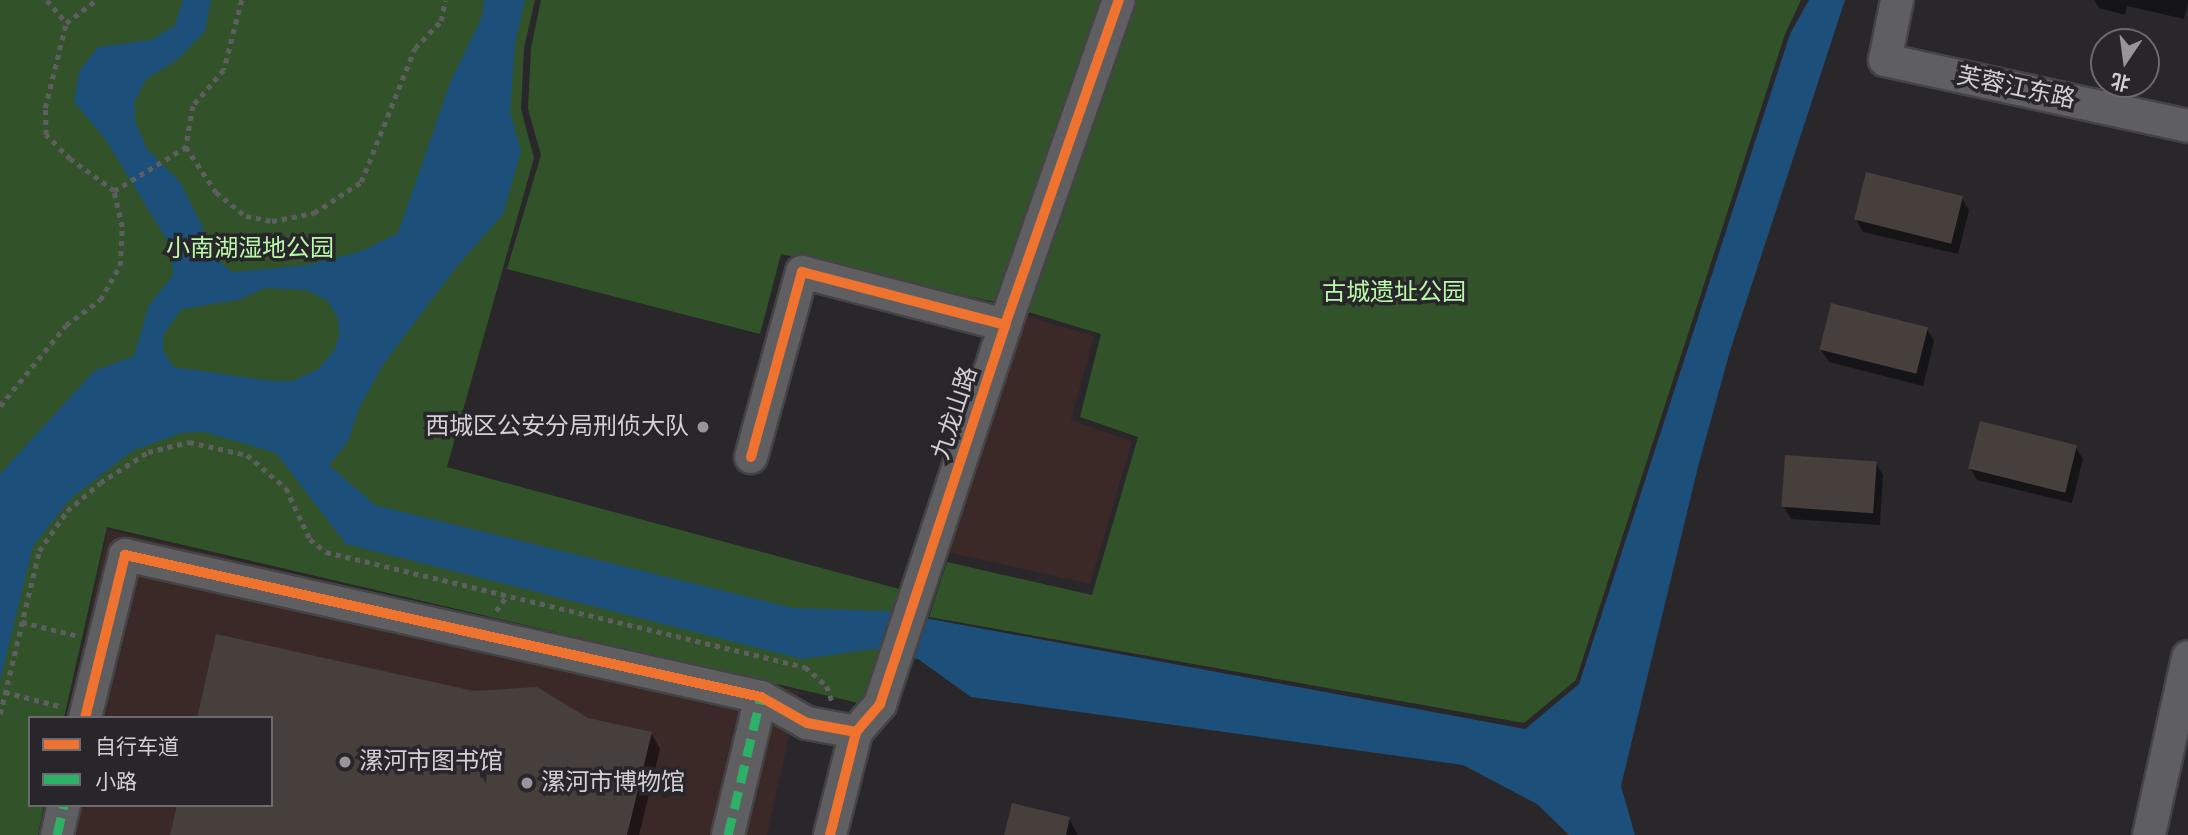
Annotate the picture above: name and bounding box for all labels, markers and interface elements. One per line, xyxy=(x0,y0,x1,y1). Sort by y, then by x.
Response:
north arrow xyxy=(2090,28,2160,98)
street label: 芙蓉江东路 xyxy=(1954,61,2078,115)
text: 北 xyxy=(2109,68,2133,95)
park label: 小南湖湿地公园 xyxy=(166,235,334,263)
park label: 古城遗址公园 xyxy=(1322,279,1466,307)
street label: 九龙山路 xyxy=(926,363,984,463)
place label: 西城区公安分局刑侦大队 xyxy=(425,413,689,441)
marker: 西城区公安分局刑侦大队 xyxy=(695,419,711,435)
legend xyxy=(28,716,273,807)
text: 自行车道 xyxy=(95,734,179,760)
place label: 漯河市图书馆 xyxy=(359,748,503,776)
marker: 漯河市图书馆 xyxy=(337,754,353,770)
text: 小路 xyxy=(95,769,137,795)
place label: 漯河市博物馆 xyxy=(541,769,685,797)
marker: 漯河市博物馆 xyxy=(519,775,535,791)

